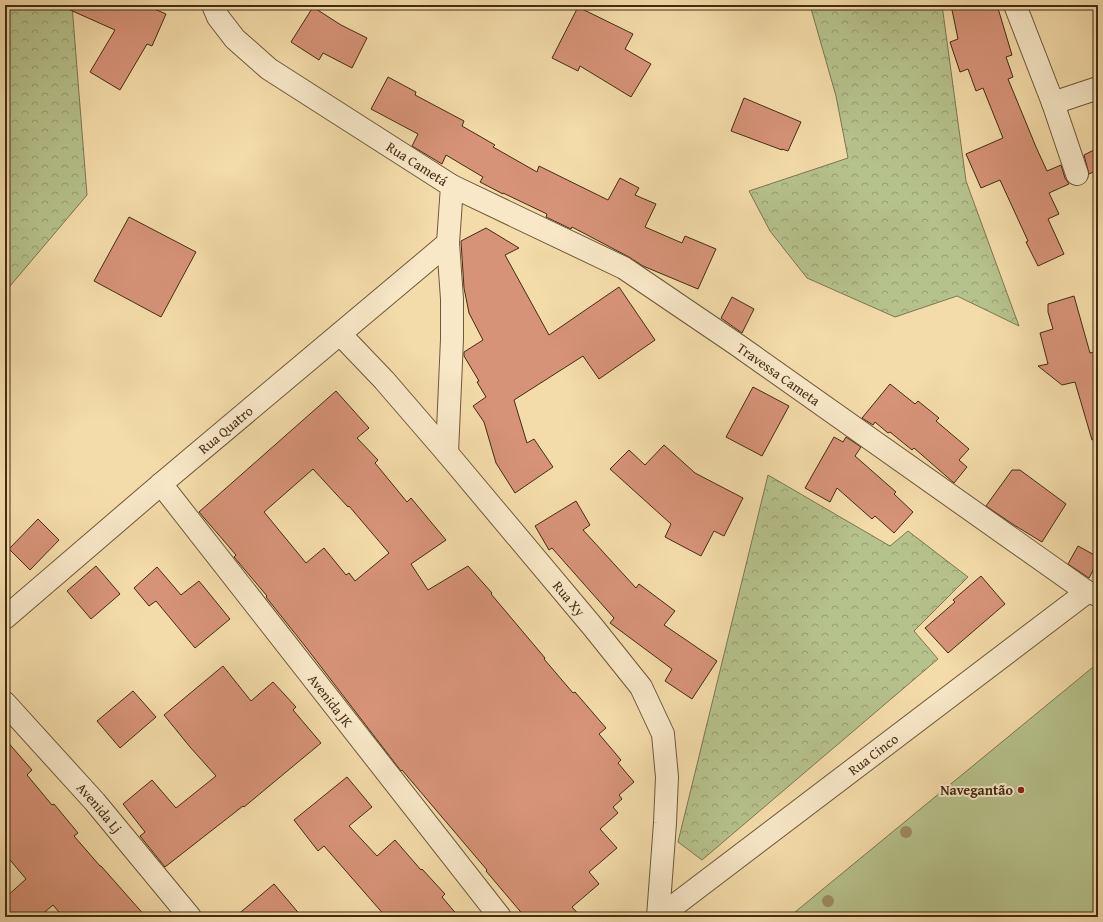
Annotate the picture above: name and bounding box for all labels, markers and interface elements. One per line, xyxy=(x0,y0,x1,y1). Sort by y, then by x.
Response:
street label: Rua Cametá xyxy=(383,137,452,191)
street label: Travessa Cameta xyxy=(733,338,825,411)
street label: Rua Quatro xyxy=(194,401,257,459)
street label: Rua Xy xyxy=(548,576,590,621)
street label: Avenida JK xyxy=(303,670,358,732)
street label: Rua Cinco xyxy=(844,729,902,780)
street label: Avenida Lj xyxy=(72,778,127,837)
place label: Navegantão xyxy=(940,780,1014,800)
marker: Navegantão xyxy=(1016,785,1026,795)

